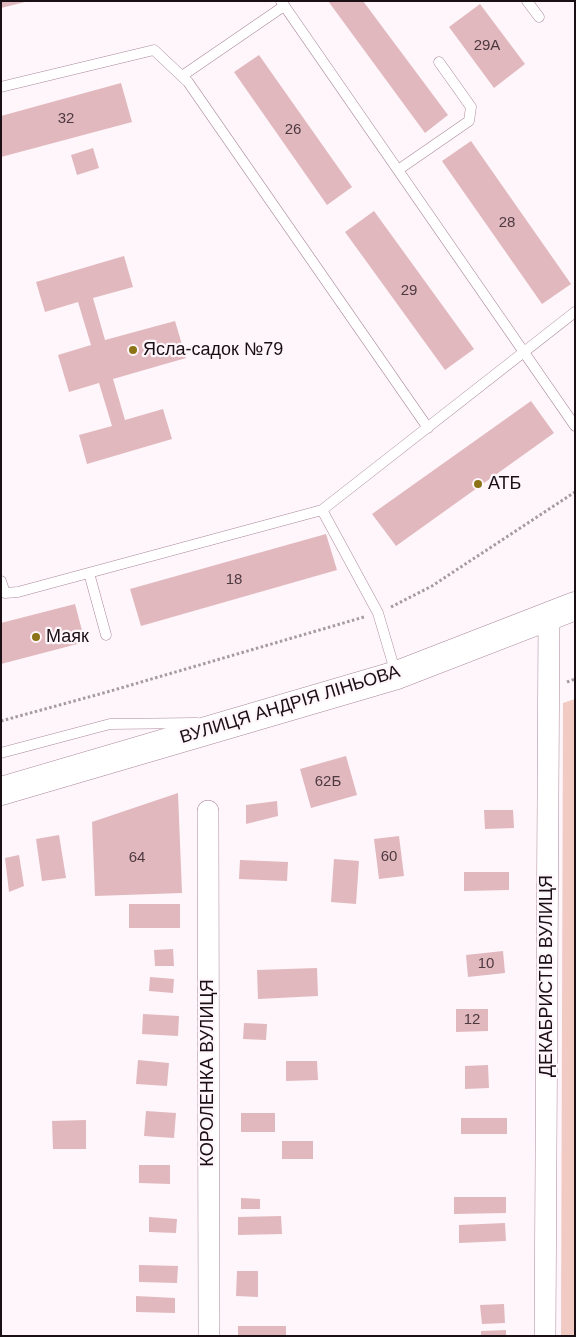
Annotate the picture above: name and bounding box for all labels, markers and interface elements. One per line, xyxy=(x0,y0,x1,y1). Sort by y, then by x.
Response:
house number: 29А xyxy=(474,37,500,55)
house number: 32 xyxy=(58,110,74,128)
house number: 26 xyxy=(285,121,301,139)
house number: 28 xyxy=(499,214,515,232)
house number: 29 xyxy=(401,282,417,300)
place label: Ясла-садок №79 xyxy=(143,339,283,361)
marker: Ясла-садок №79 xyxy=(127,344,139,356)
place label: АТБ xyxy=(488,473,521,495)
marker: АТБ xyxy=(472,478,484,490)
house number: 18 xyxy=(226,571,242,589)
place label: Маяк xyxy=(46,626,89,648)
marker: Маяк xyxy=(30,631,42,643)
street label: ВУЛИЦЯ АНДРІЯ ЛІНЬОВА xyxy=(177,661,403,749)
house number: 62Б xyxy=(315,773,341,791)
house number: 60 xyxy=(381,848,397,866)
house number: 64 xyxy=(129,849,145,867)
street label: ДЕКАБРИСТІВ ВУЛИЦЯ xyxy=(536,875,558,1077)
house number: 10 xyxy=(478,955,494,973)
street label: КОРОЛЕНКА ВУЛИЦЯ xyxy=(197,979,219,1167)
house number: 12 xyxy=(464,1011,480,1029)

